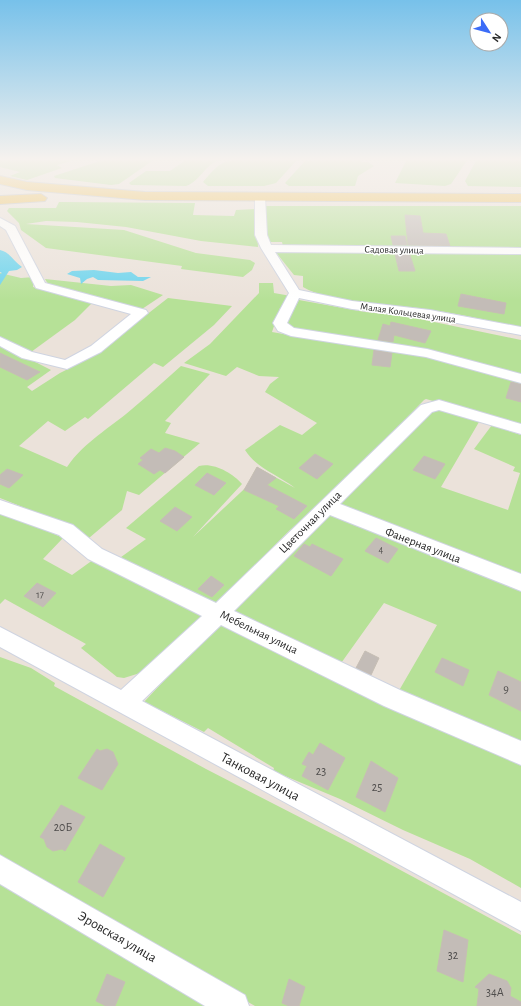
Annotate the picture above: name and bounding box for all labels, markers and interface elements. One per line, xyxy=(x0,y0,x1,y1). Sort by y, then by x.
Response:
north arrow xyxy=(469,12,509,52)
text: N xyxy=(490,31,503,44)
street label: Садовая улица xyxy=(364,244,424,256)
street label: Малая Кольцевая улица xyxy=(360,301,457,325)
street label: Цветочная улица xyxy=(277,488,345,556)
street label: Фанерная улица xyxy=(383,525,463,566)
house number: 4 xyxy=(379,545,384,555)
house number: 17 xyxy=(36,590,44,600)
street label: Мебельная улица xyxy=(218,608,300,657)
house number: 9 xyxy=(503,683,509,695)
street label: Танковая улица xyxy=(218,750,302,804)
house number: 23 xyxy=(316,765,326,777)
house number: 25 xyxy=(372,781,382,793)
house number: 20Б xyxy=(54,821,72,833)
street label: Эровская улица xyxy=(75,909,159,965)
house number: 32 xyxy=(448,949,459,961)
house number: 34А xyxy=(486,986,504,998)

